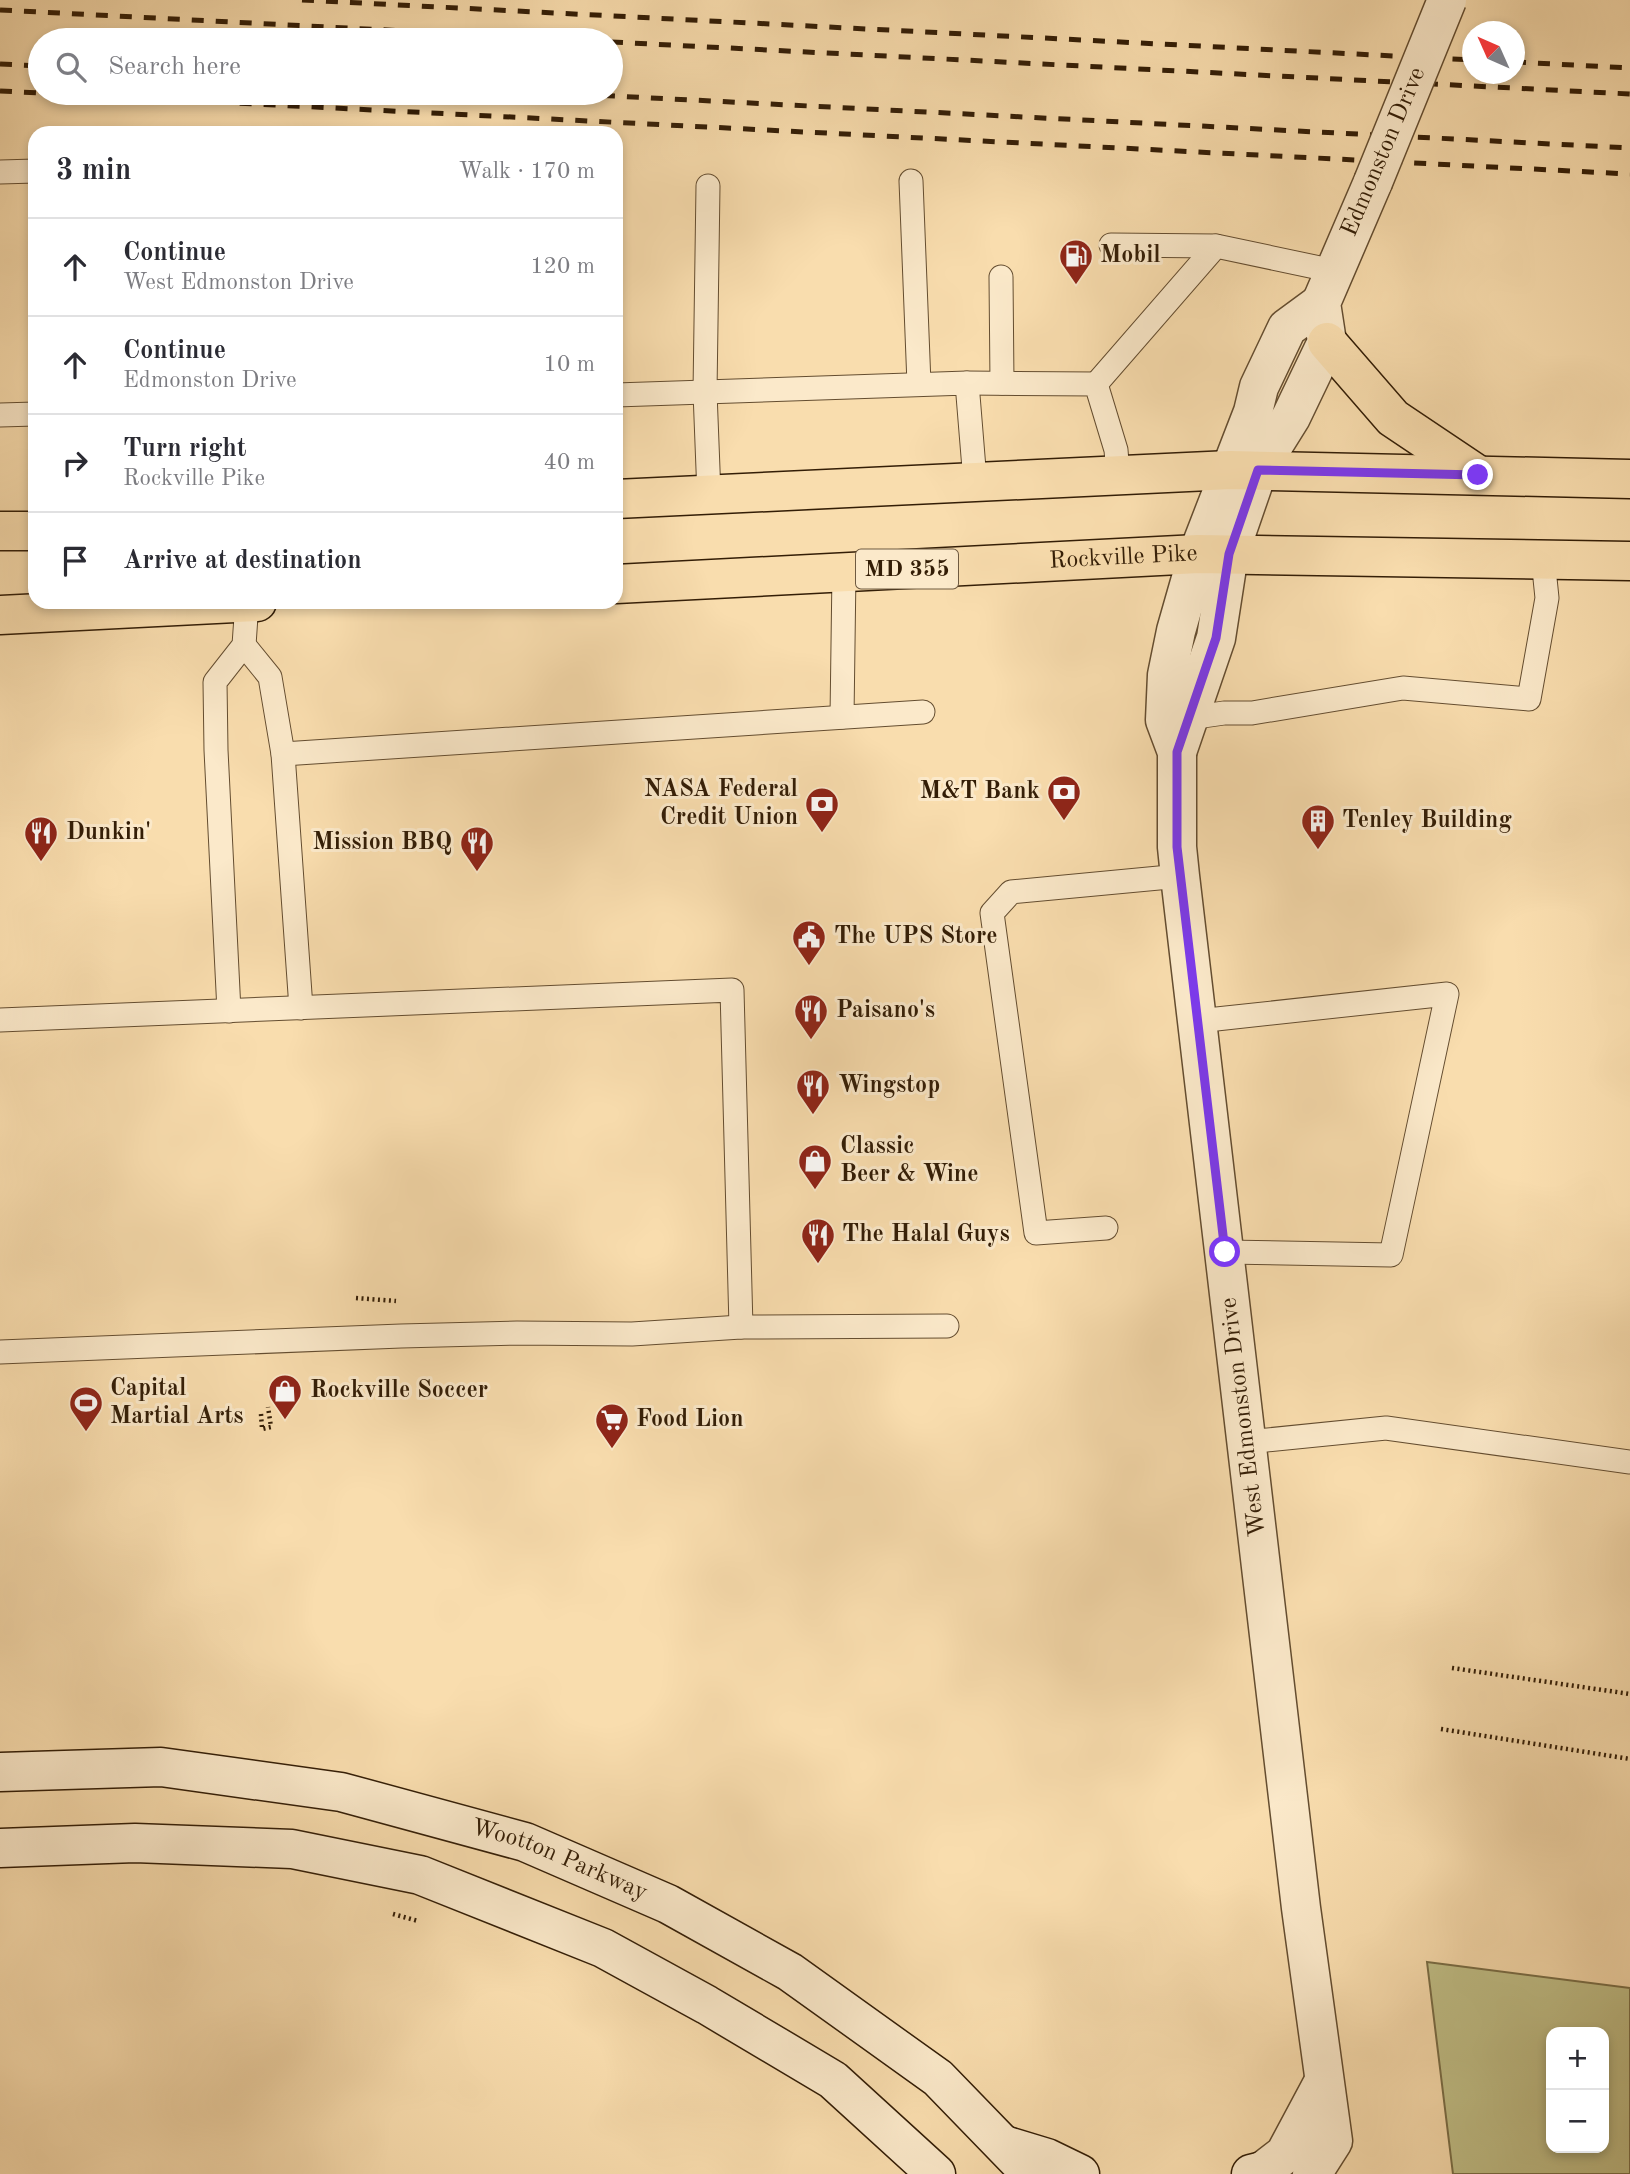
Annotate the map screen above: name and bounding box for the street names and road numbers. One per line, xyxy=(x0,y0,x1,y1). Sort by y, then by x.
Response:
street label: Edmonston Drive xyxy=(1338,64,1430,240)
street label: Rockville Pike xyxy=(1049,542,1198,574)
road number: MD 355 xyxy=(856,550,958,589)
street label: West Edmonston Drive xyxy=(1217,1296,1271,1538)
street label: Wootton Parkway xyxy=(469,1816,651,1906)

